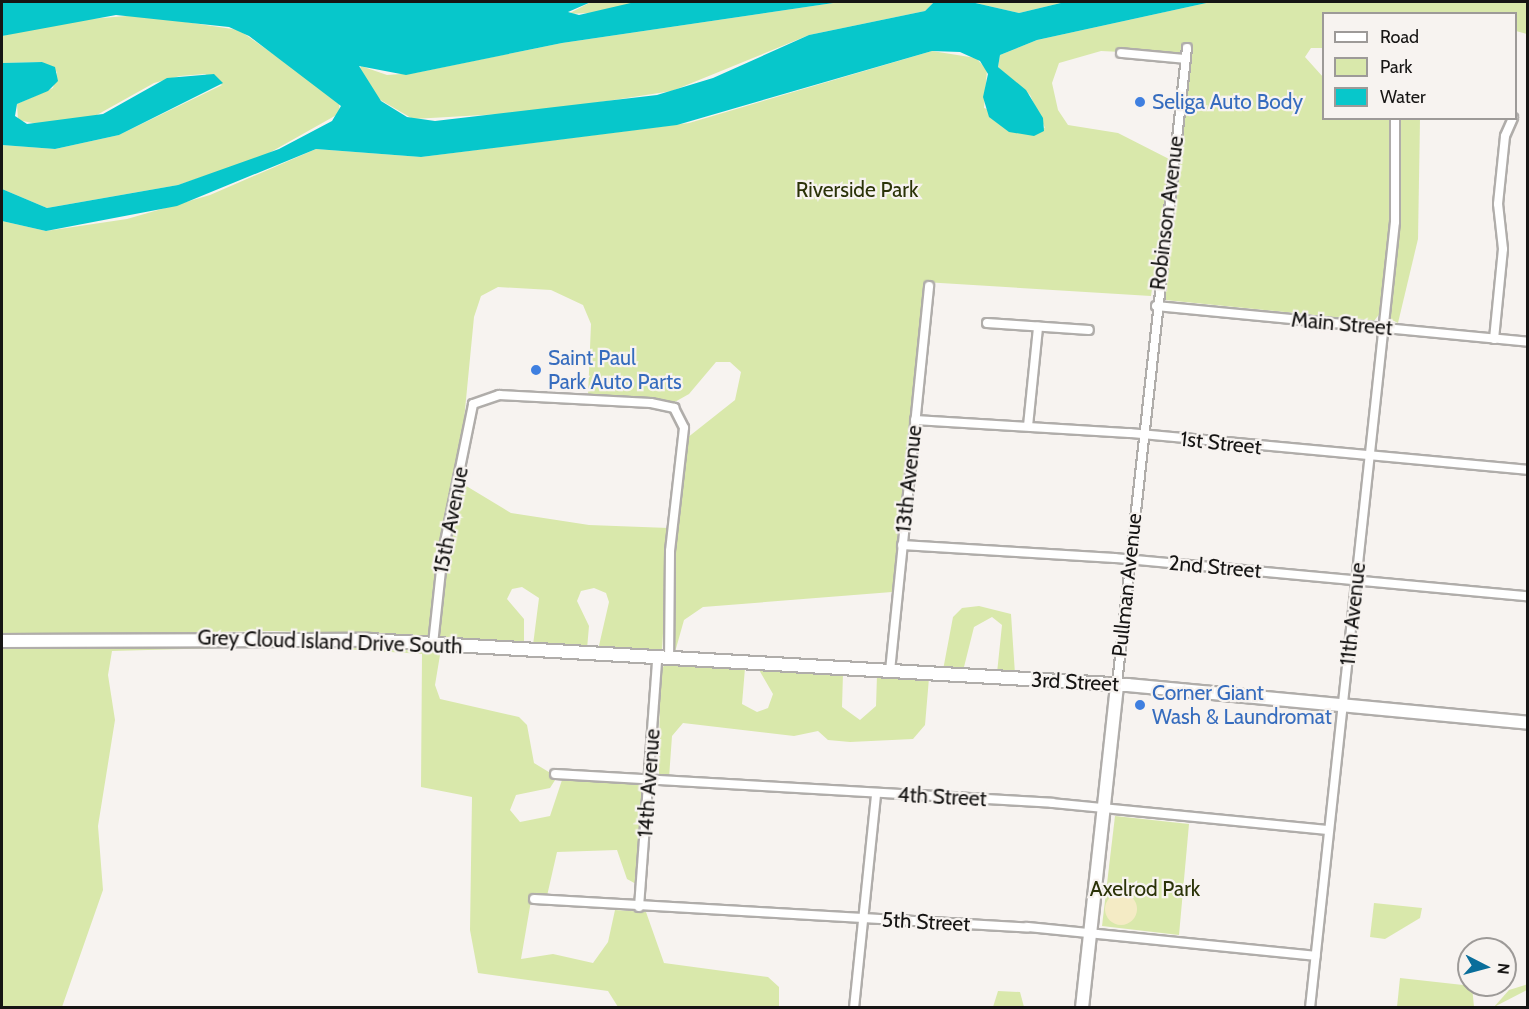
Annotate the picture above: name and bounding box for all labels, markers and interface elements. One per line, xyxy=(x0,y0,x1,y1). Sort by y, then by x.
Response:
legend xyxy=(1322,12,1517,120)
text: Road xyxy=(1380,26,1419,48)
text: Park xyxy=(1380,56,1412,78)
text: Water xyxy=(1380,86,1426,108)
place label: Seliga Auto Body xyxy=(1152,89,1303,115)
marker: Seliga Auto Body xyxy=(1133,95,1147,109)
street label: Robinson Avenue xyxy=(1145,135,1189,291)
park label: Riverside Park xyxy=(796,177,918,203)
street label: Main Street xyxy=(1290,307,1394,341)
place label: Saint Paul Park Auto Parts xyxy=(548,345,682,395)
marker: Saint Paul Park Auto Parts xyxy=(529,363,543,377)
street label: 13th Avenue xyxy=(891,424,927,534)
street label: 1st Street xyxy=(1179,426,1263,460)
street label: 15th Avenue xyxy=(428,465,474,575)
street label: Pullman Avenue xyxy=(1107,512,1147,658)
street label: 2nd Street xyxy=(1168,550,1262,584)
street label: 11th Avenue xyxy=(1335,561,1371,667)
street label: Grey Cloud Island Drive South xyxy=(197,625,463,659)
street label: 3rd Street xyxy=(1030,667,1120,697)
place label: Corner Giant Wash & Laundromat xyxy=(1152,680,1332,730)
marker: Corner Giant Wash & Laundromat xyxy=(1133,698,1147,712)
street label: 14th Avenue xyxy=(633,728,665,838)
street label: 4th Street xyxy=(897,782,987,812)
park label: Axelrod Park xyxy=(1090,876,1200,902)
street label: 5th Street xyxy=(881,907,971,937)
north arrow xyxy=(1457,937,1517,997)
text: N xyxy=(1493,962,1513,975)

